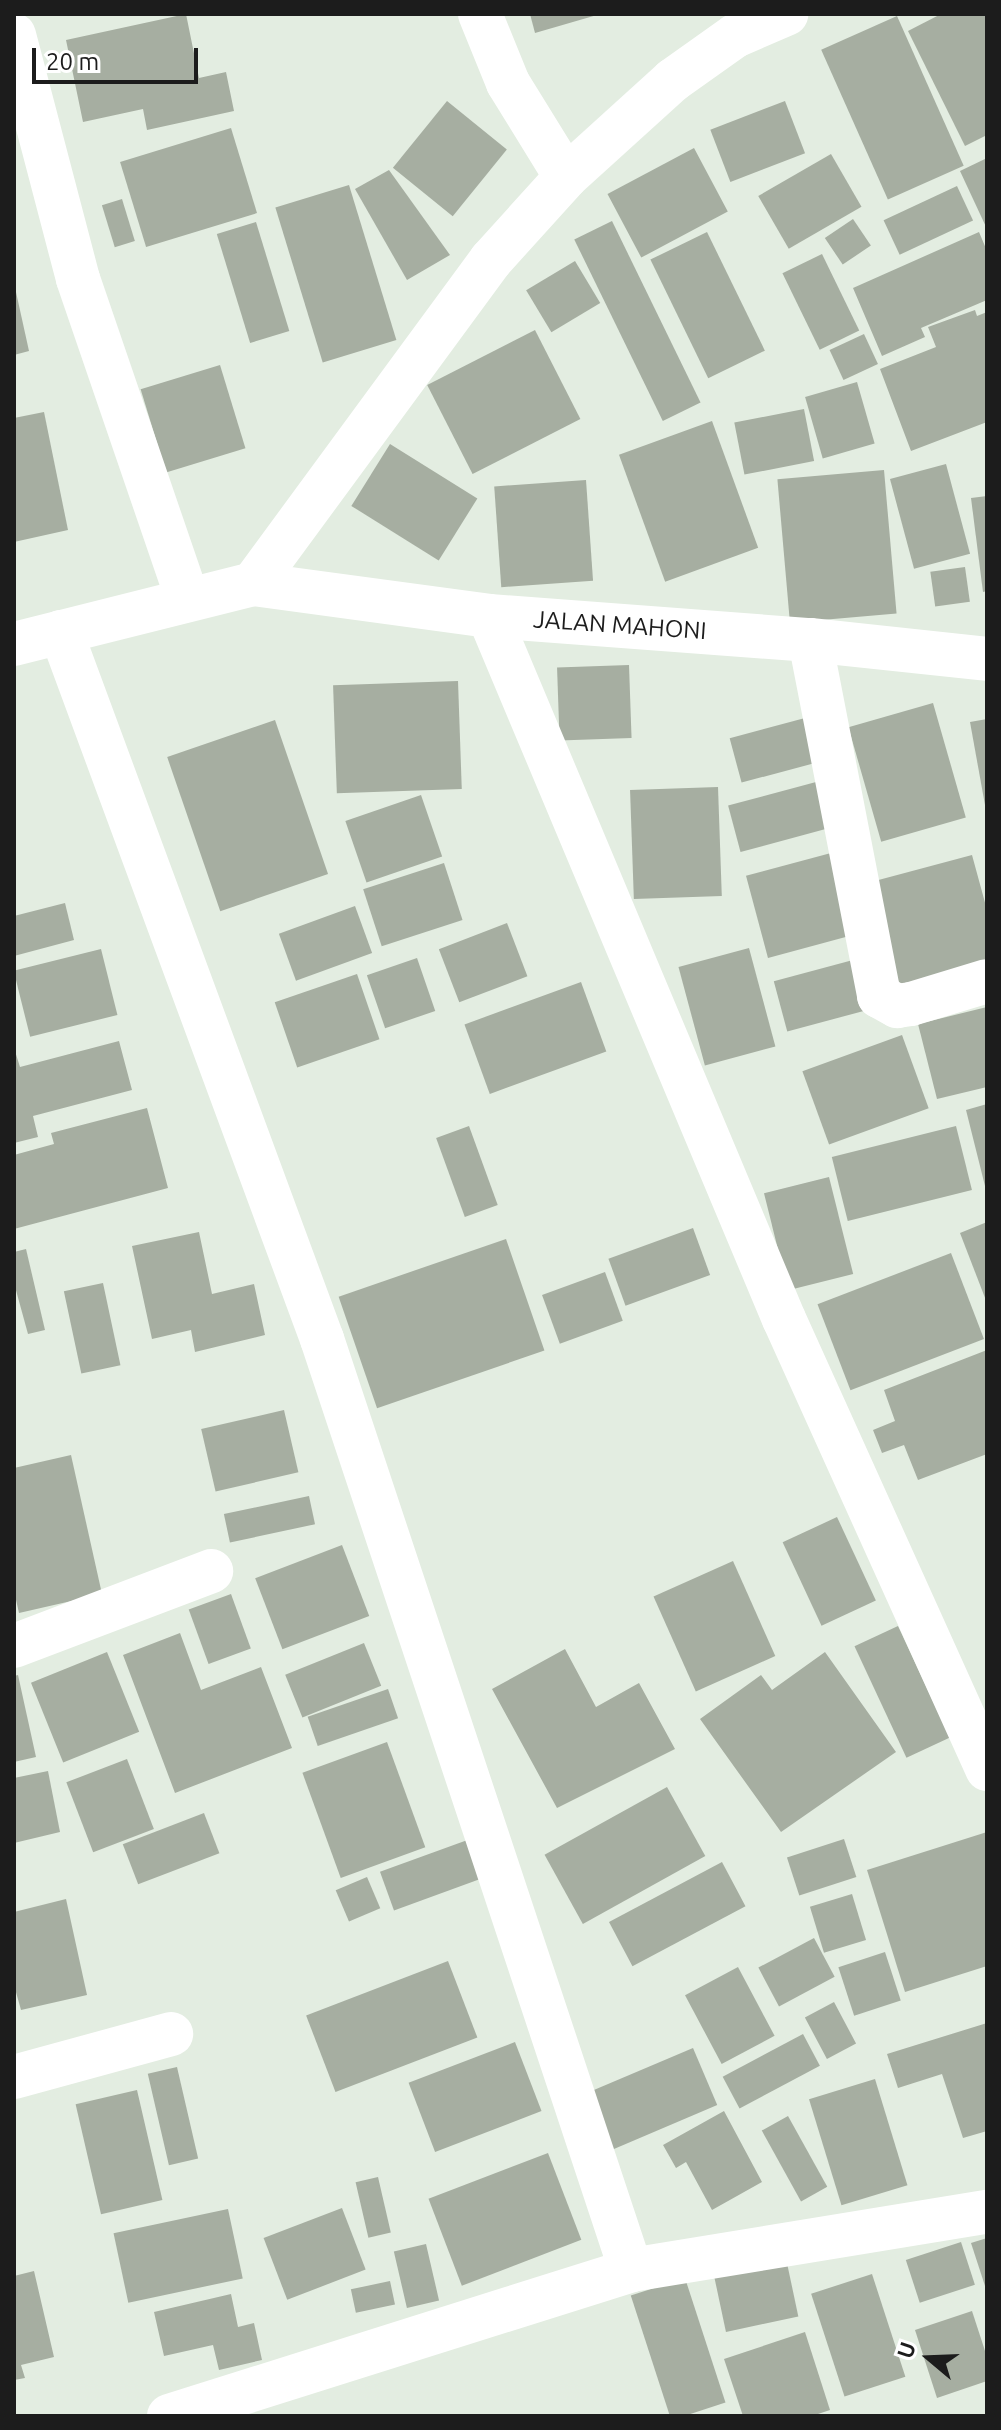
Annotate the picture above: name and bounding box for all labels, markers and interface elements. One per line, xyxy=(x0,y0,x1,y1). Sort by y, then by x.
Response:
scale bar xyxy=(36,32,202,82)
text: 20 m xyxy=(46,48,99,75)
street label: JALAN MAHONI xyxy=(532,605,708,645)
north arrow xyxy=(889,2318,969,2398)
text: U xyxy=(892,2339,920,2361)

